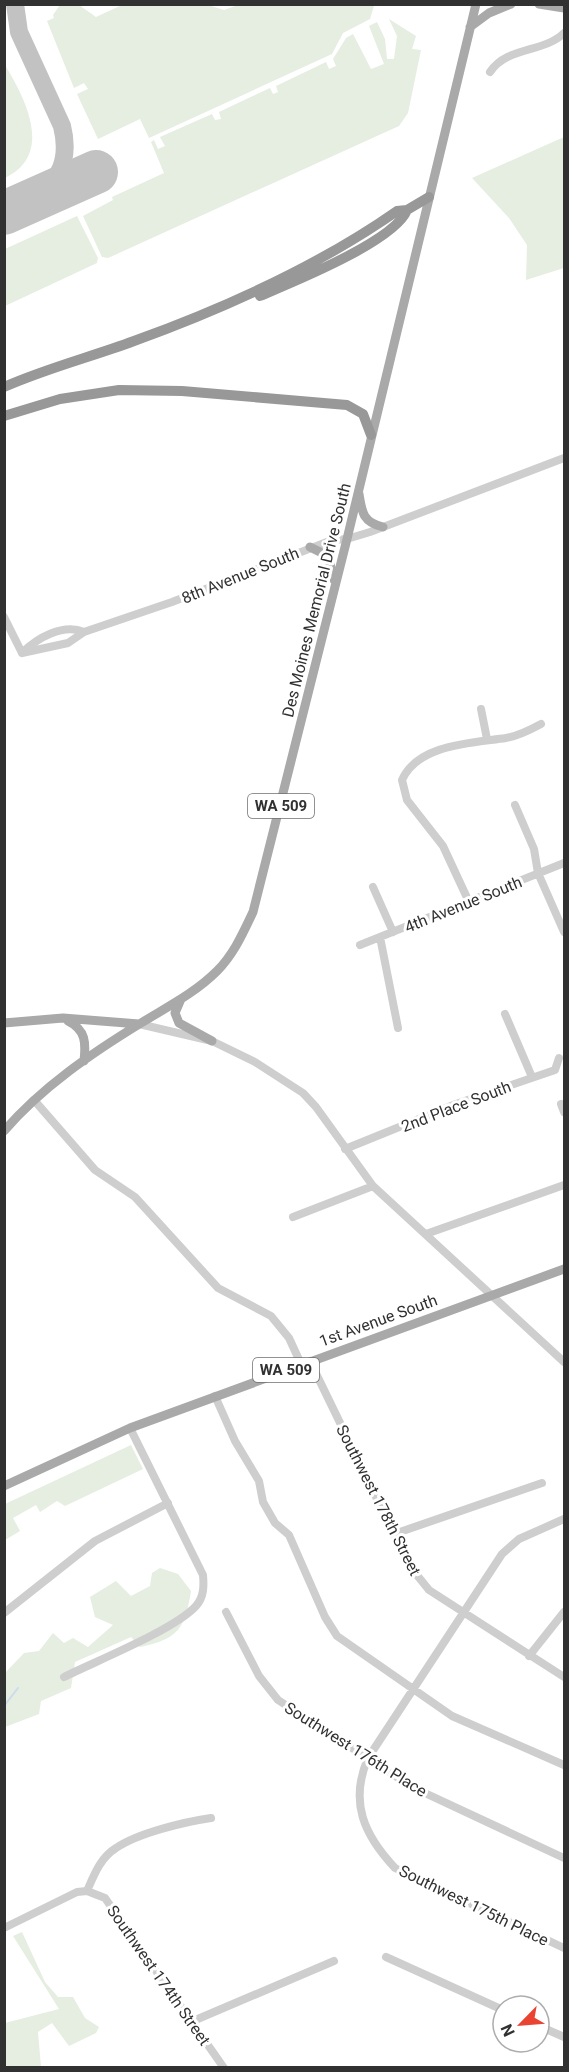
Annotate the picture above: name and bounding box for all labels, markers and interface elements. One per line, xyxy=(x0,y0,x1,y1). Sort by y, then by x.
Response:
street label: Des Moines Memorial Drive South xyxy=(278,481,355,719)
street label: 8th Avenue South xyxy=(179,543,302,608)
road number: WA 509 xyxy=(248,794,314,818)
street label: 4th Avenue South xyxy=(402,872,525,937)
street label: 2nd Place South xyxy=(399,1077,514,1136)
street label: 1st Avenue South xyxy=(317,1290,440,1351)
road number: WA 509 xyxy=(253,1358,319,1382)
street label: Southwest 178th Street xyxy=(332,1422,425,1579)
street label: Southwest 176th Place xyxy=(281,1698,430,1801)
street label: Southwest 175th Place xyxy=(396,1861,552,1950)
street label: Southwest 174th Street xyxy=(103,1902,214,2049)
north arrow xyxy=(491,1994,551,2054)
text: N xyxy=(497,2021,519,2039)

